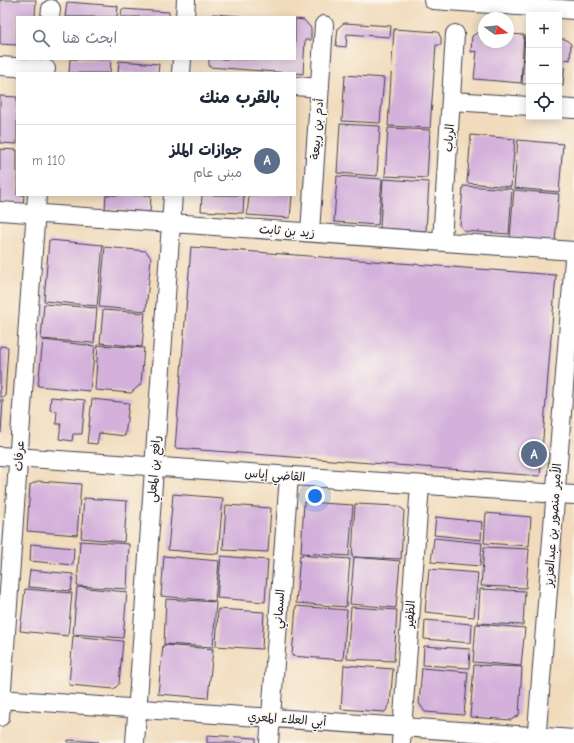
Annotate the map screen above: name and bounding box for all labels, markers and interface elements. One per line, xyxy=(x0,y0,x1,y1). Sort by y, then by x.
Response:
north arrow xyxy=(478,12,514,48)
map controls xyxy=(526,12,562,120)
button: + xyxy=(526,12,562,48)
search box xyxy=(16,16,296,60)
icon: search xyxy=(30,27,52,49)
text: ابحث هنا xyxy=(62,29,117,47)
button: − xyxy=(526,48,562,84)
button: locate xyxy=(526,84,562,120)
text: بالقرب منك xyxy=(199,88,280,107)
street label: أدم بن ربيعة xyxy=(308,98,328,160)
street label: الرباب xyxy=(441,123,458,153)
text: جوازات الملز xyxy=(170,141,242,159)
text: 110 m xyxy=(32,153,65,168)
text: A xyxy=(263,153,271,168)
text: مبنى عام xyxy=(193,165,242,180)
street label: زيد بن ثابت xyxy=(259,222,315,241)
street label: رافع بن المعلي xyxy=(145,435,167,503)
pin: A xyxy=(521,439,547,469)
street label: عرفات xyxy=(11,440,27,472)
street label: الأمير منصور بن عبدالعزيز xyxy=(541,463,565,588)
street label: القاضي إياس xyxy=(244,466,306,488)
your location xyxy=(305,486,325,506)
street label: السماني xyxy=(271,589,291,630)
street label: الظفير xyxy=(402,600,418,629)
street label: أبي العلاء المعري xyxy=(247,709,327,733)

